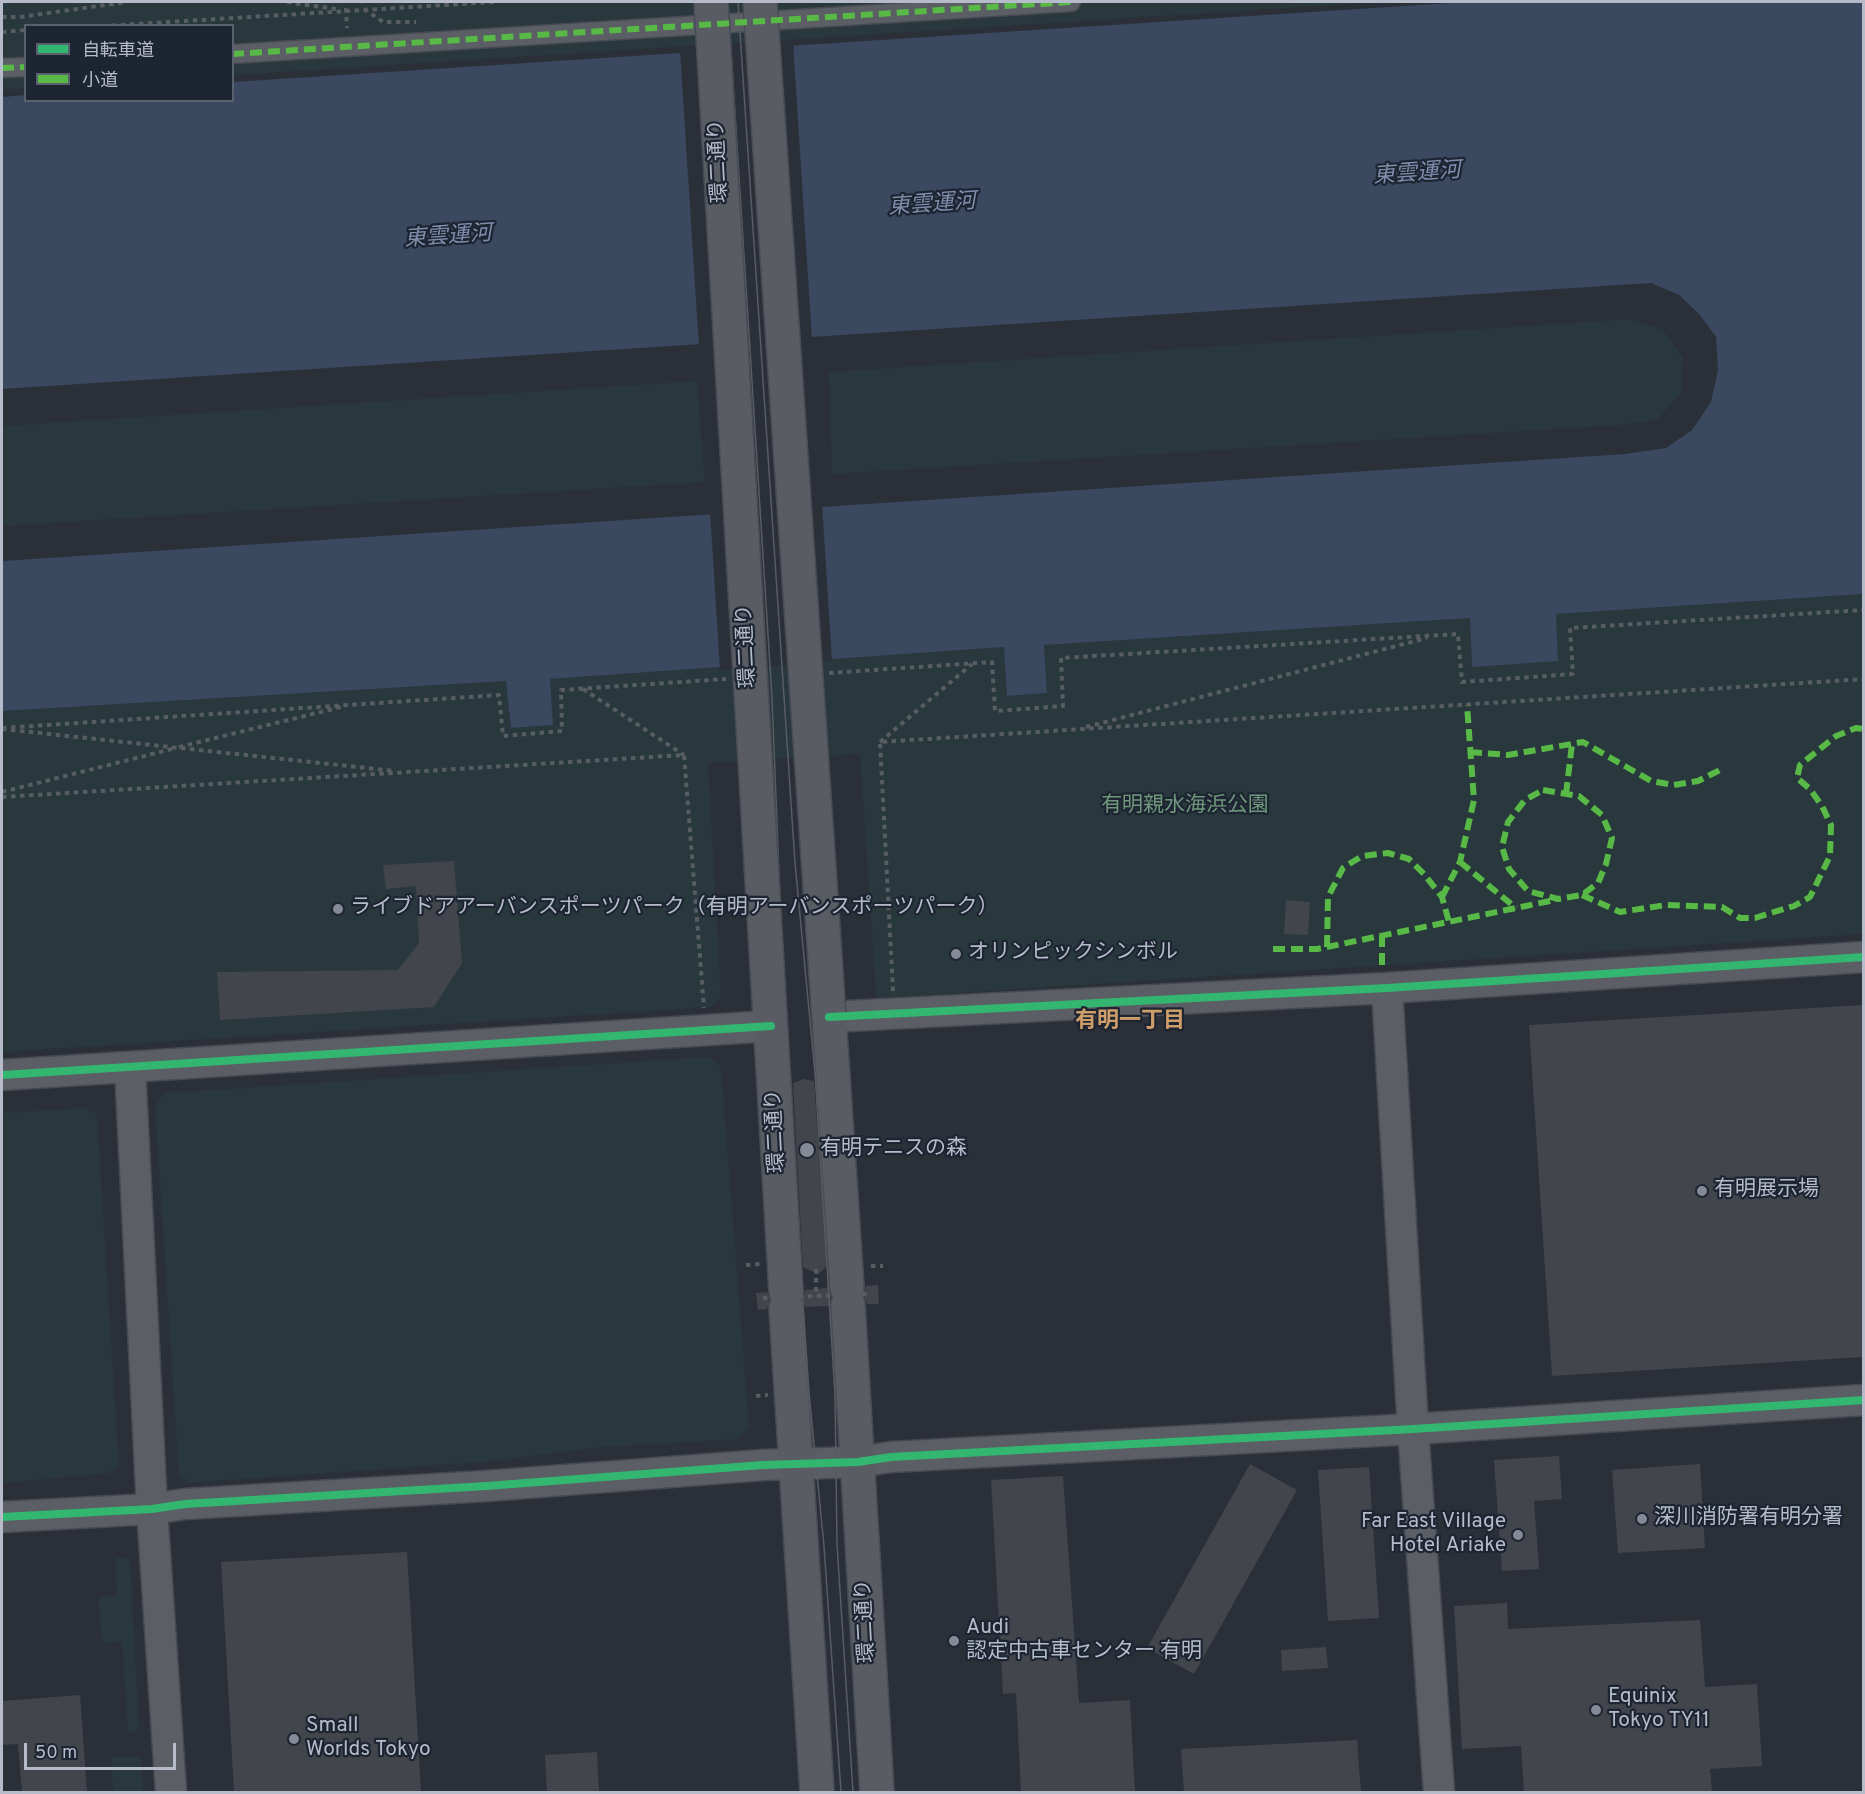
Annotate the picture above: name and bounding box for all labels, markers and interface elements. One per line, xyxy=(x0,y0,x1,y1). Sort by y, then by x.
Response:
legend xyxy=(24,24,234,102)
text: 自転車道 xyxy=(82,40,154,63)
text: 小道 xyxy=(82,70,118,93)
street label: 環二通り xyxy=(705,118,735,204)
water label: 東雲運河 xyxy=(1372,159,1462,191)
water label: 東雲運河 xyxy=(887,190,977,222)
water label: 東雲運河 xyxy=(403,222,493,254)
street label: 環二通り xyxy=(733,603,763,689)
park label: 有明親水海浜公園 xyxy=(1101,794,1269,820)
place label: ライブドアアーバンスポーツパーク（有明アーバンスポーツパーク） xyxy=(350,896,998,922)
marker: ライブドアアーバンスポーツパーク（有明アーバンスポーツパーク） xyxy=(331,902,345,916)
place label: オリンピックシンボル xyxy=(968,941,1178,967)
marker: オリンピックシンボル xyxy=(949,947,963,961)
district label: 有明一丁目 xyxy=(1075,1010,1185,1036)
street label: 環二通り xyxy=(762,1088,792,1174)
place label: 有明テニスの森 xyxy=(820,1137,967,1163)
marker: 有明テニスの森 xyxy=(798,1141,816,1159)
place label: 有明展示場 xyxy=(1714,1178,1819,1204)
marker: 有明展示場 xyxy=(1695,1184,1709,1198)
place label: 深川消防署有明分署 xyxy=(1654,1506,1843,1532)
place label: Far East Village Hotel Ariake xyxy=(1361,1510,1506,1560)
marker: 深川消防署有明分署 xyxy=(1635,1512,1649,1526)
marker: Far East Village Hotel Ariake xyxy=(1511,1528,1525,1542)
street label: 環二通り xyxy=(852,1578,882,1664)
place label: Audi 認定中古車センター 有明 xyxy=(966,1616,1202,1666)
marker: Audi 認定中古車センター 有明 xyxy=(947,1634,961,1648)
place label: Equinix Tokyo TY11 xyxy=(1608,1685,1710,1735)
marker: Equinix Tokyo TY11 xyxy=(1589,1703,1603,1717)
place label: Small Worlds Tokyo xyxy=(306,1714,431,1764)
scale bar xyxy=(27,1731,178,1769)
marker: Small Worlds Tokyo xyxy=(287,1732,301,1746)
text: 50 m xyxy=(35,1742,77,1765)

